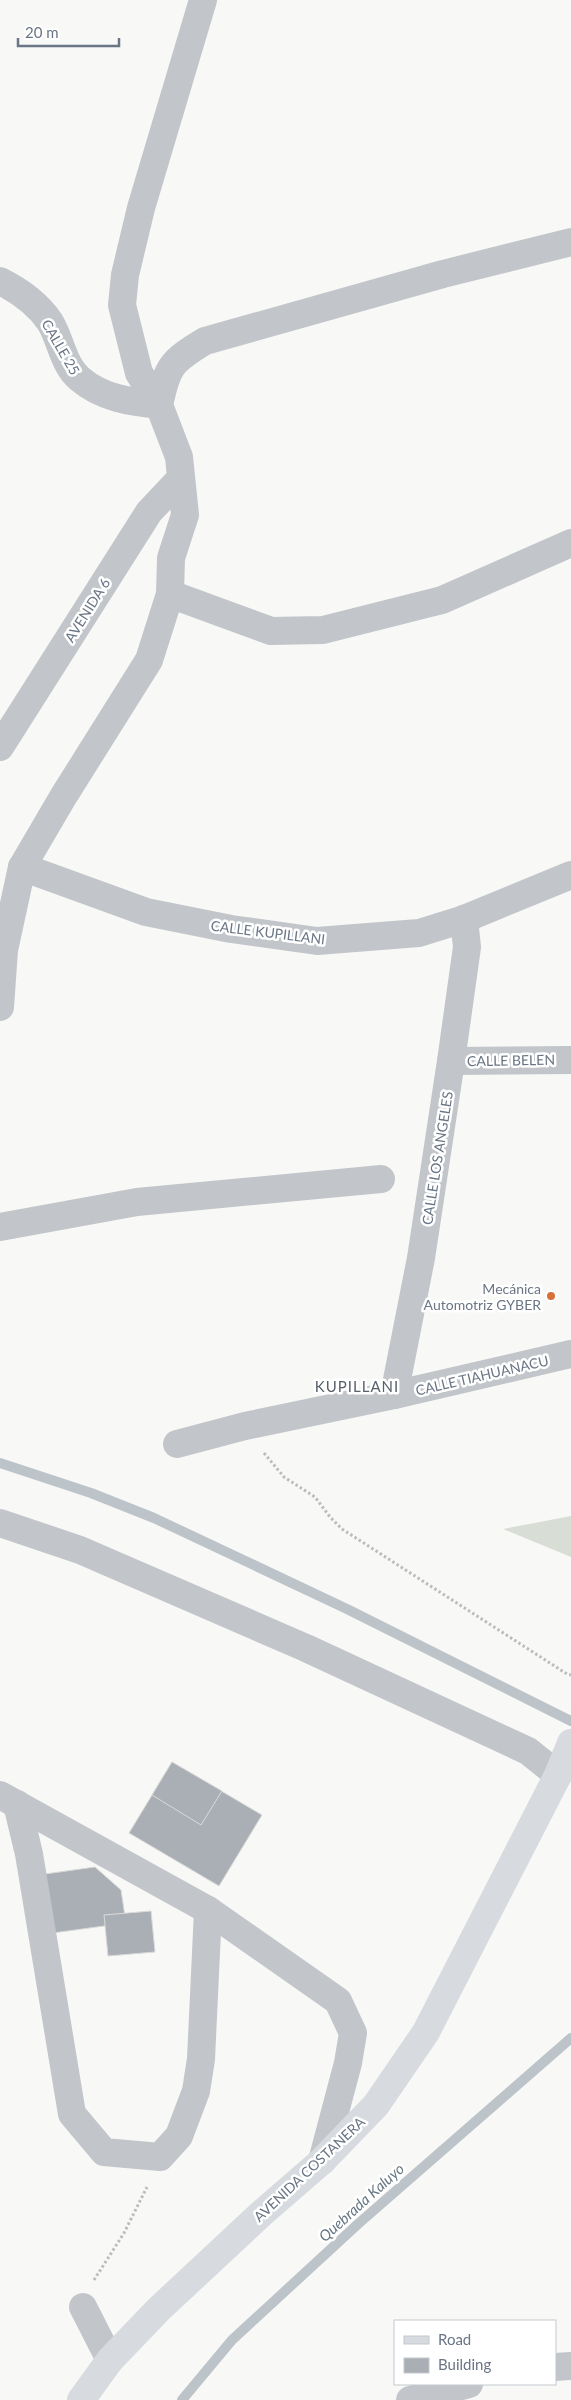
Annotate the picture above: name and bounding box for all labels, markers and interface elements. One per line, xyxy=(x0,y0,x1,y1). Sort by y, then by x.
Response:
scale bar xyxy=(18,15,119,47)
text: 20 m xyxy=(25,23,59,41)
street label: CALLE 25 xyxy=(38,316,84,378)
street label: AVENIDA 6 xyxy=(61,575,113,645)
street label: CALLE KUPILLANI xyxy=(210,917,326,947)
street label: CALLE BELEN xyxy=(467,1051,555,1069)
street label: CALLE LOS ANGELES xyxy=(418,1090,456,1226)
place label: Mecánica Automotriz GYBER xyxy=(424,1280,541,1313)
marker: Mecánica Automotriz GYBER xyxy=(545,1290,557,1302)
street label: CALLE TIAHUANACU xyxy=(414,1351,550,1399)
district label: KUPILLANI xyxy=(315,1377,399,1395)
street label: AVENIDA COSTANERA xyxy=(250,2113,368,2225)
water label: Quebrada Kaluyo xyxy=(315,2159,407,2245)
legend xyxy=(394,2320,556,2385)
text: Road xyxy=(438,2330,471,2348)
text: Building xyxy=(438,2355,491,2373)

